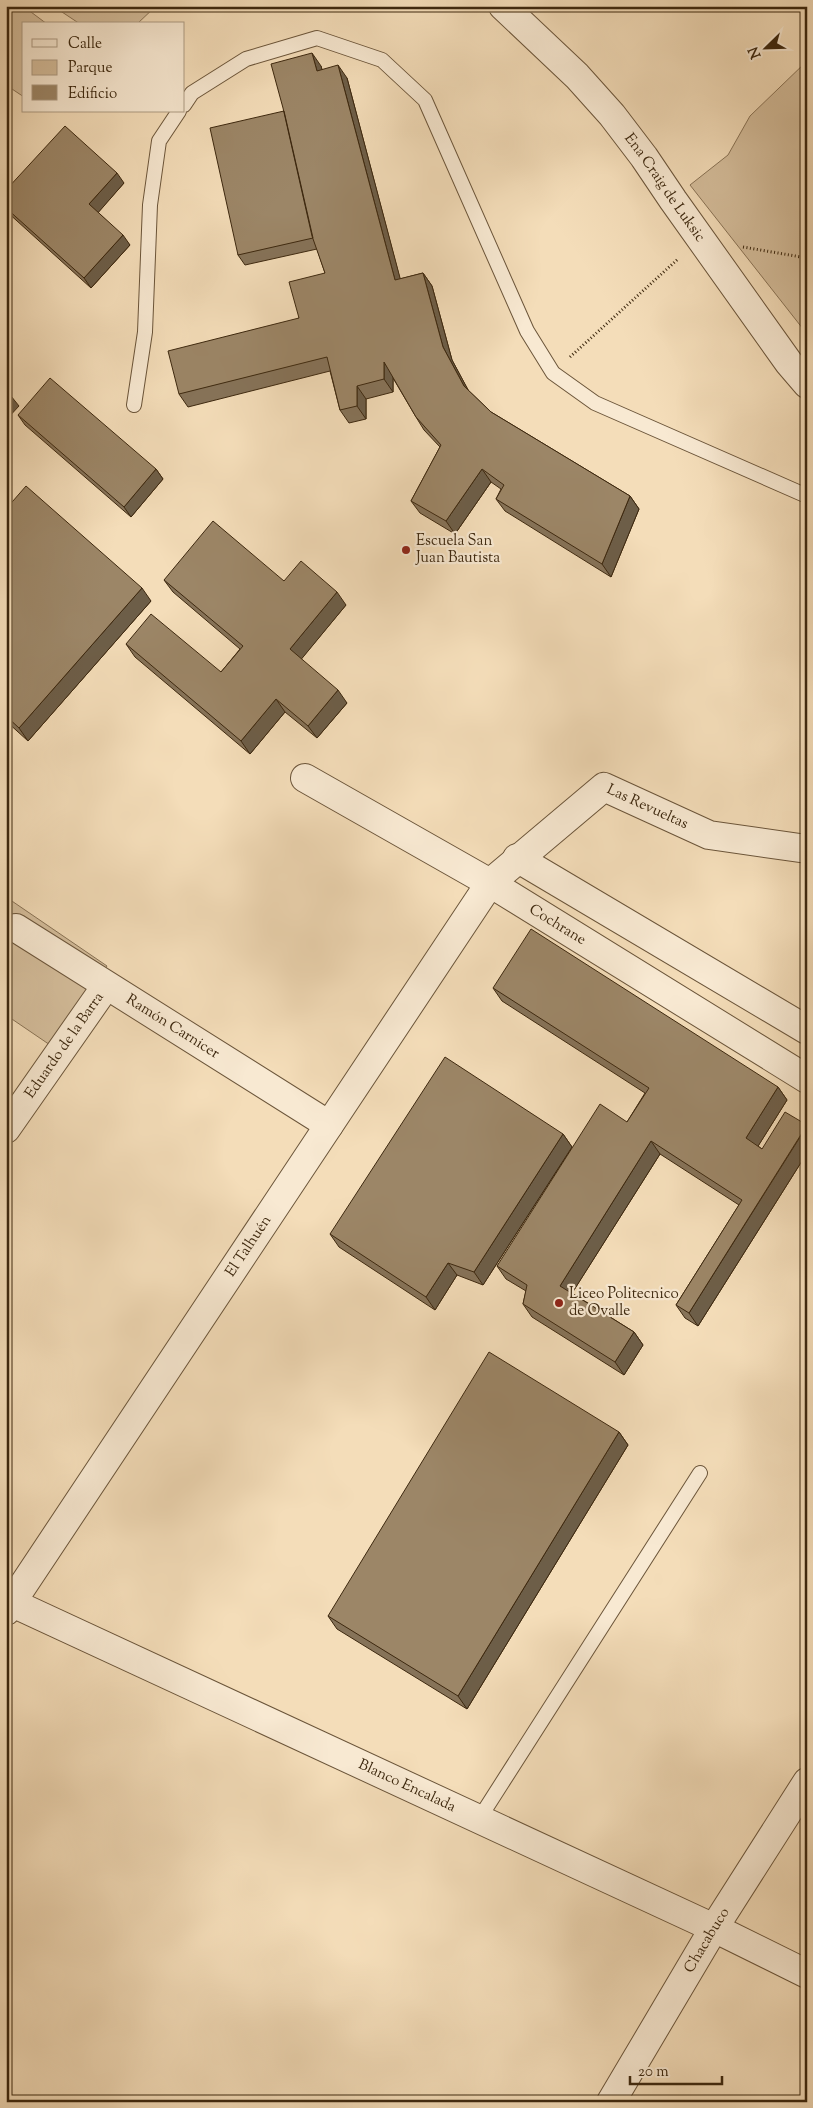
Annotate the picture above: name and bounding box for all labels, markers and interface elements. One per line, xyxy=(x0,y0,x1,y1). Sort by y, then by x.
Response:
legend xyxy=(22,22,185,112)
north arrow xyxy=(740,22,790,72)
text: Calle xyxy=(68,34,102,55)
text: N xyxy=(744,43,767,61)
text: Parque xyxy=(68,58,112,79)
text: Edificio xyxy=(68,84,117,105)
street label: Ena Craig de Luksic xyxy=(619,129,710,246)
place label: Escuela San Juan Bautista xyxy=(415,531,500,569)
marker: Escuela San Juan Bautista xyxy=(400,544,412,556)
street label: Las Revueltas xyxy=(603,779,692,835)
street label: Cochrane xyxy=(525,899,590,950)
street label: Eduardo de la Barra xyxy=(20,988,109,1103)
street label: Ramón Carnicer xyxy=(122,989,224,1064)
street label: El Talhuén xyxy=(220,1211,277,1281)
place label: Liceo Politecnico de Ovalle xyxy=(569,1284,679,1322)
marker: Liceo Politecnico de Ovalle xyxy=(553,1297,565,1309)
street label: Blanco Encalada xyxy=(355,1754,459,1817)
street label: Chacabuco xyxy=(679,1904,735,1977)
scale bar xyxy=(630,2053,723,2085)
text: 20 m xyxy=(638,2062,669,2083)

